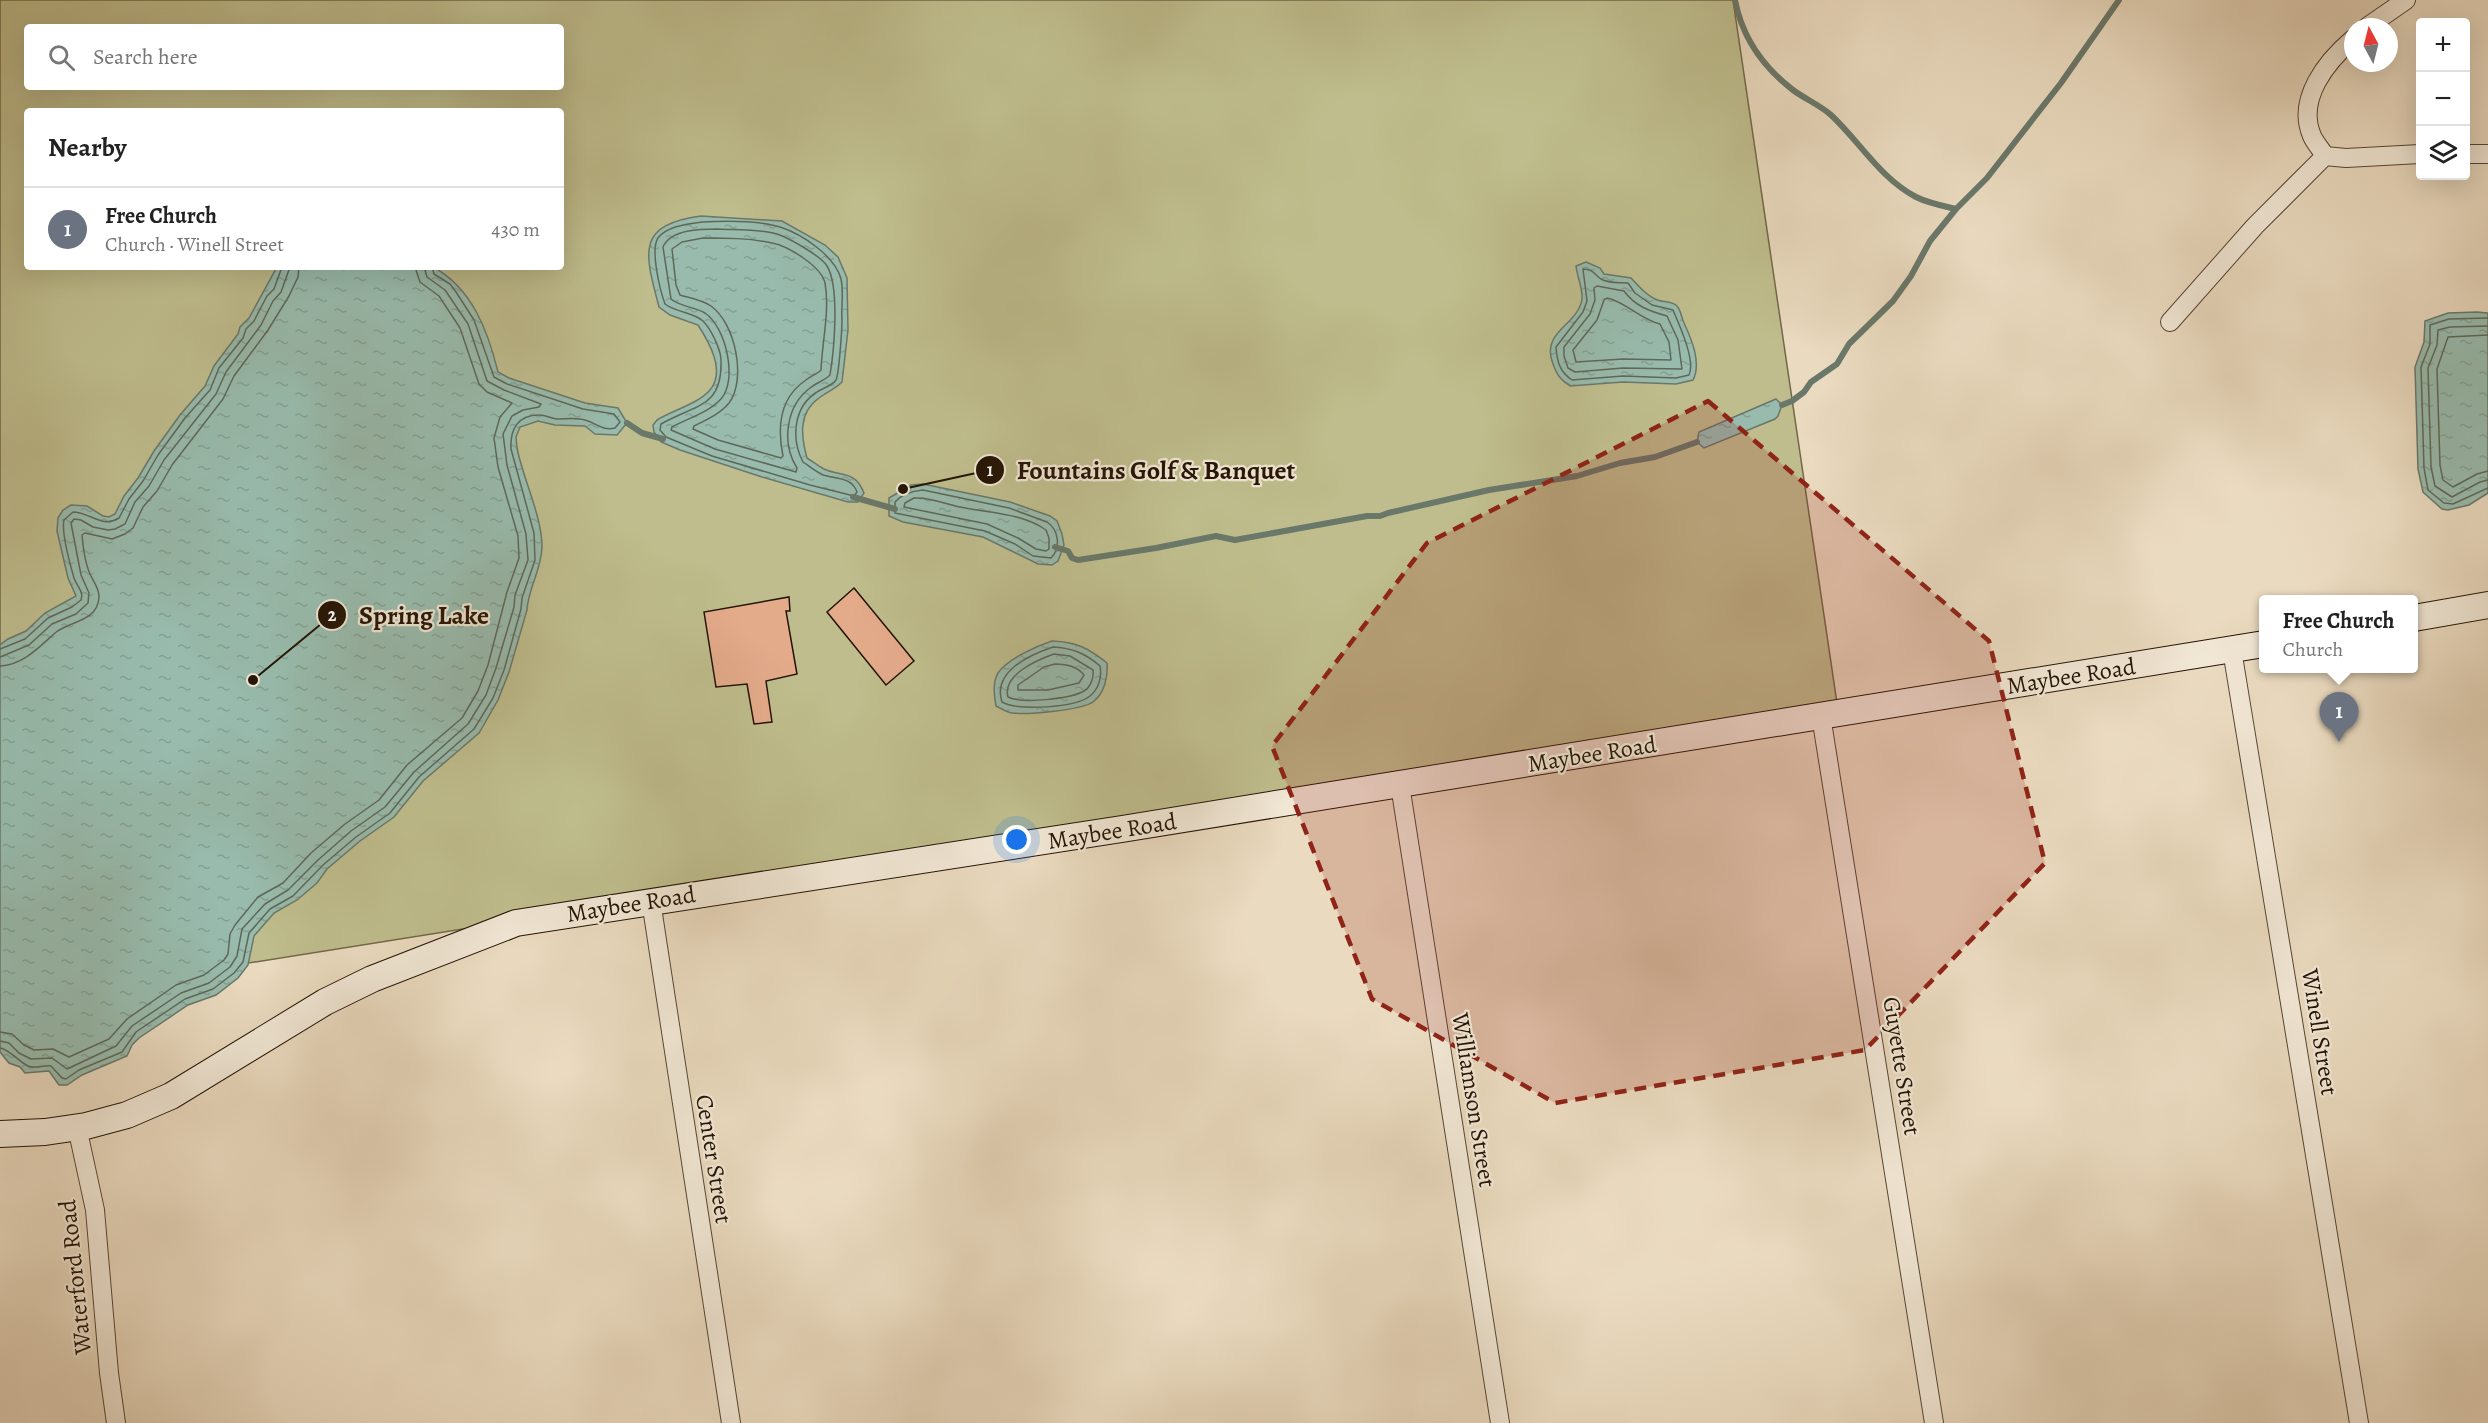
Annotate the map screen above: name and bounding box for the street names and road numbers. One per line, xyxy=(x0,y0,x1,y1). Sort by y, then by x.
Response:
street label: Maybee Road xyxy=(2004,650,2138,702)
street label: Maybee Road xyxy=(1525,728,1659,780)
street label: Maybee Road xyxy=(1045,805,1179,857)
street label: Maybee Road xyxy=(564,878,698,930)
street label: Winell Street xyxy=(2294,966,2346,1098)
street label: Guyette Street xyxy=(1875,994,1929,1138)
street label: Williamson Street xyxy=(1444,1009,1504,1190)
street label: Center Street xyxy=(688,1092,740,1226)
street label: Waterford Road xyxy=(51,1198,99,1357)

